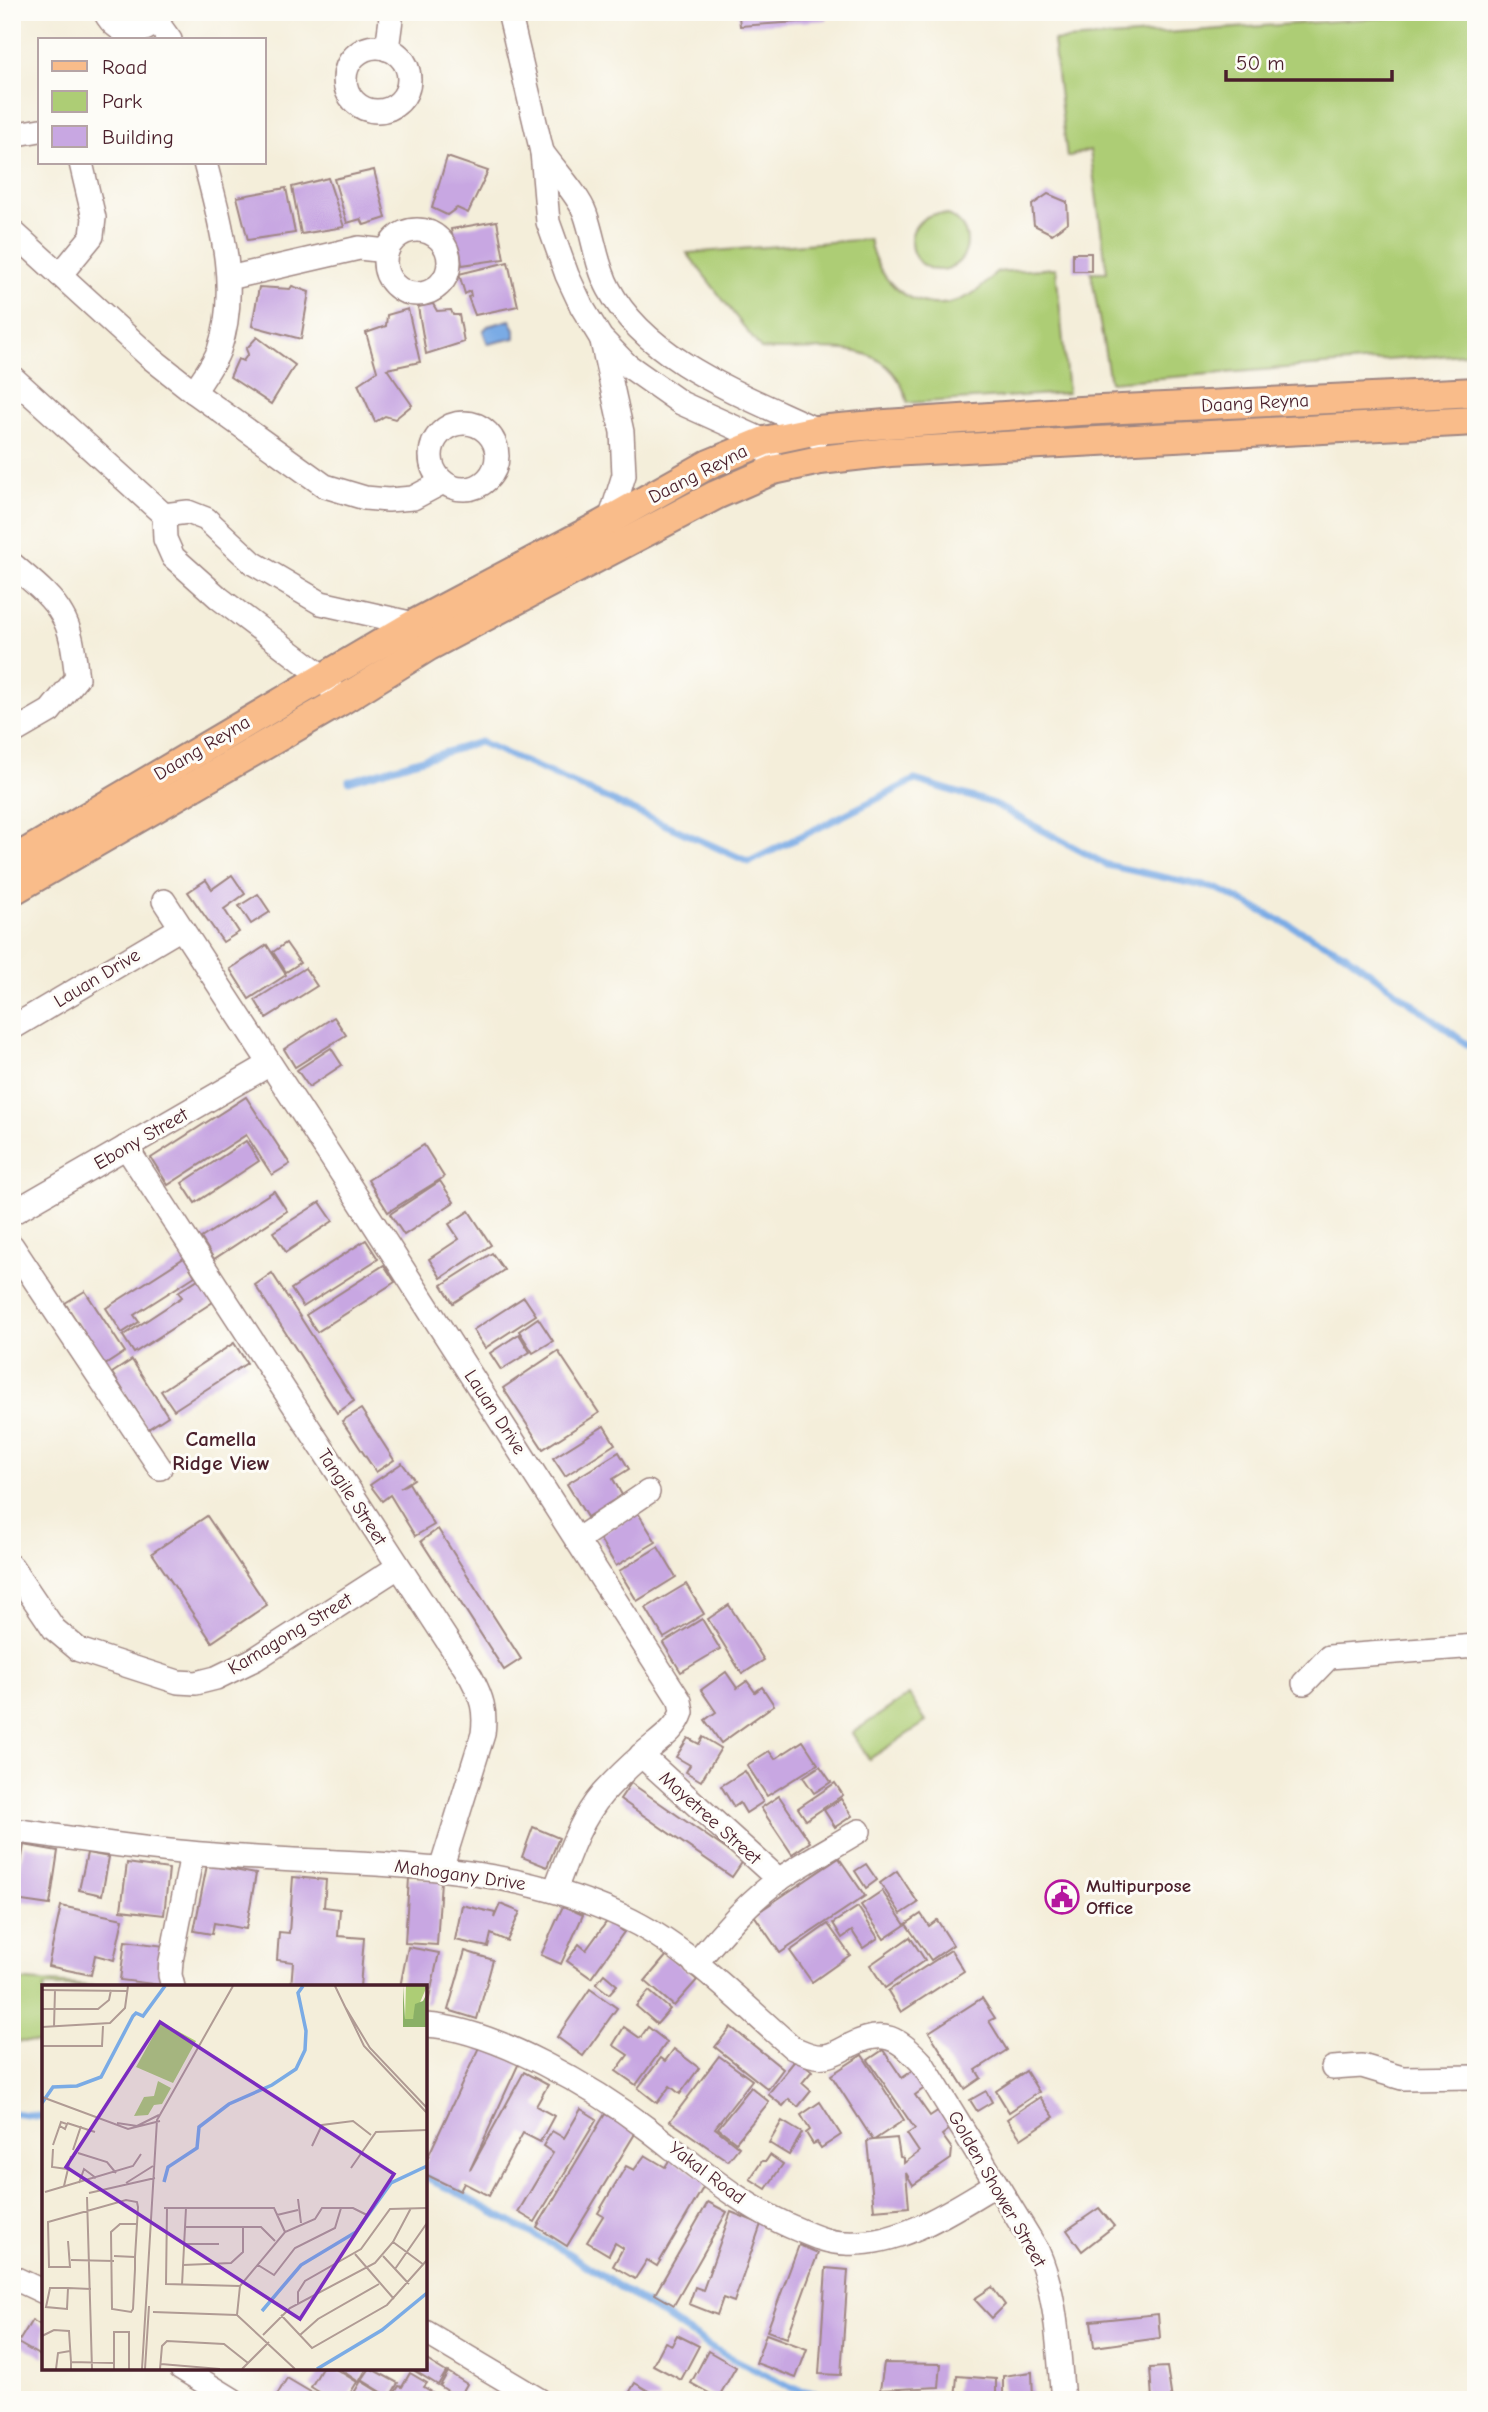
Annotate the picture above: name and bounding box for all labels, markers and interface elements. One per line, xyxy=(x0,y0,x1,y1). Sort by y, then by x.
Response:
legend xyxy=(38,38,266,164)
scale bar xyxy=(1226,38,1392,82)
text: 50 m xyxy=(1236,51,1285,75)
text: Road xyxy=(102,55,147,79)
text: Park xyxy=(102,89,142,113)
text: Building xyxy=(102,125,174,149)
street label: Daang Reyna xyxy=(1201,389,1309,417)
street label: Daang Reyna xyxy=(645,440,751,508)
street label: Daang Reyna xyxy=(150,711,254,785)
street label: Lauan Drive xyxy=(50,944,144,1012)
street label: Ebony Street xyxy=(90,1103,192,1175)
street label: Lauan Drive xyxy=(460,1366,530,1458)
district label: Camella Ridge View xyxy=(172,1427,270,1475)
street label: Tangile Street xyxy=(313,1445,392,1550)
street label: Kamagong Street xyxy=(224,1588,356,1680)
street label: Mayetree Street xyxy=(655,1767,766,1870)
street label: Mahogany Drive xyxy=(393,1855,527,1895)
place label: Multipurpose Office xyxy=(1086,1875,1191,1919)
public building icon: Multipurpose Office xyxy=(1043,1878,1081,1916)
inset map xyxy=(42,1985,427,2370)
street label: Golden Shower Street xyxy=(943,2107,1051,2272)
street label: Yakal Road xyxy=(664,2137,750,2209)

